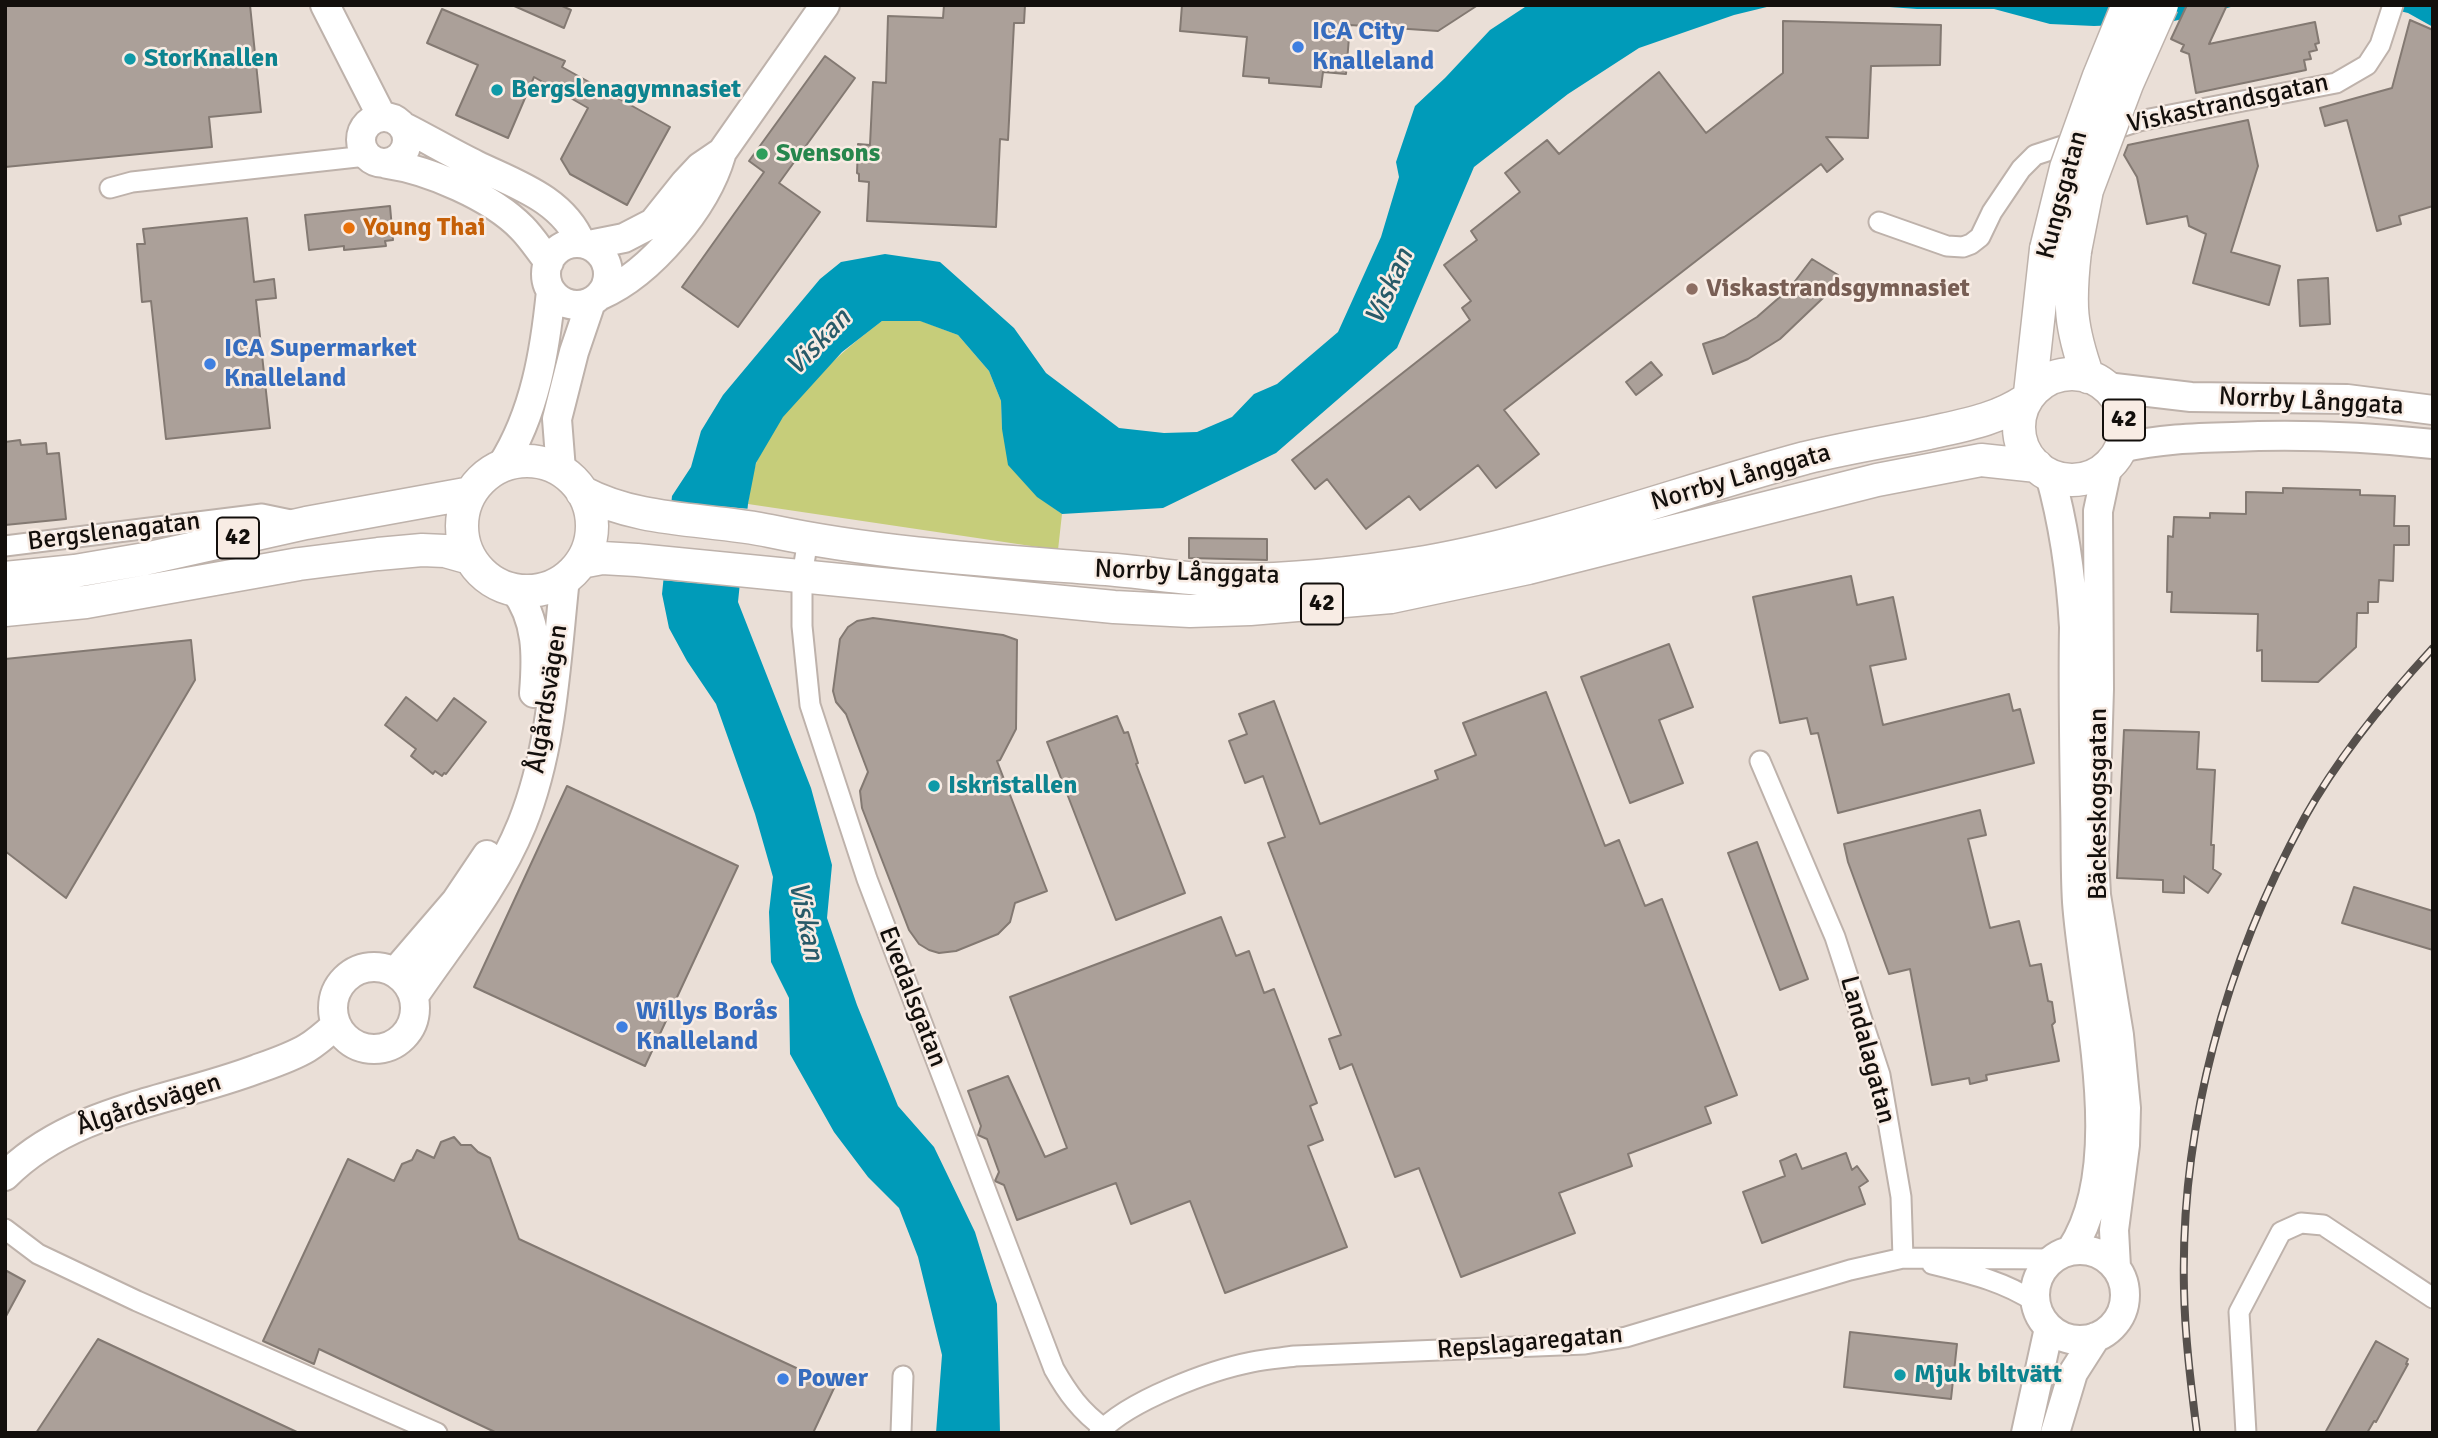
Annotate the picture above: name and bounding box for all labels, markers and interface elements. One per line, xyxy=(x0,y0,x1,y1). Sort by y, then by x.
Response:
place label: ICA City Knalleland xyxy=(1312,16,1434,78)
marker: ICA City Knalleland xyxy=(1290,39,1306,55)
place label: StorKnallen xyxy=(144,43,278,75)
marker: StorKnallen xyxy=(122,51,138,67)
street label: Viskastrandsgatan xyxy=(2124,67,2332,141)
place label: Bergslenagymnasiet xyxy=(511,74,741,106)
marker: Bergslenagymnasiet xyxy=(489,82,505,98)
street label: Kungsgatan xyxy=(2031,127,2095,263)
place label: Svensons xyxy=(776,138,880,170)
marker: Svensons xyxy=(754,146,770,162)
place label: Young Thai xyxy=(363,212,486,244)
marker: Young Thai xyxy=(341,220,357,236)
water label: Viskan xyxy=(1358,244,1422,330)
place label: Viskastrandsgymnasiet xyxy=(1706,273,1970,305)
marker: Viskastrandsgymnasiet xyxy=(1684,281,1700,297)
water label: Viskan xyxy=(779,303,859,383)
place label: ICA Supermarket Knalleland xyxy=(224,333,417,394)
marker: ICA Supermarket Knalleland xyxy=(202,356,218,372)
street label: Norrby Långgata xyxy=(2218,382,2404,422)
road number: 42 xyxy=(2103,400,2145,440)
street label: Norrby Långgata xyxy=(1648,437,1834,519)
street label: Bergslenagatan xyxy=(26,506,202,558)
road number: 42 xyxy=(217,518,259,558)
street label: Norrby Långgata xyxy=(1094,554,1280,592)
road number: 42 xyxy=(1301,584,1343,624)
street label: Ålgårdsvägen xyxy=(521,622,575,776)
street label: Bäckeskogsgatan xyxy=(2083,708,2115,900)
place label: Iskristallen xyxy=(948,770,1077,802)
marker: Iskristallen xyxy=(926,778,942,794)
water label: Viskan xyxy=(780,879,830,963)
street label: Evedalsgatan xyxy=(871,922,953,1072)
street label: Landalagatan xyxy=(1832,973,1902,1127)
place label: Willys Borås Knalleland xyxy=(636,996,778,1058)
marker: Willys Borås Knalleland xyxy=(614,1019,630,1035)
street label: Ålgårdsvägen xyxy=(73,1067,225,1143)
street label: Repslagaregatan xyxy=(1436,1319,1624,1367)
place label: Mjuk biltvätt xyxy=(1914,1359,2062,1391)
place label: Power xyxy=(797,1363,868,1395)
marker: Mjuk biltvätt xyxy=(1892,1367,1908,1383)
marker: Power xyxy=(775,1371,791,1387)

